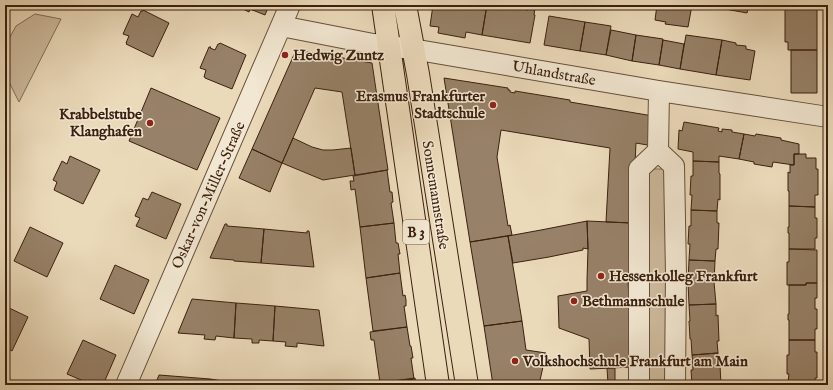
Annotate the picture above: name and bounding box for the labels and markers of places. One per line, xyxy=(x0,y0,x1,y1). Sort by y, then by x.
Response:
place label: Hedwig Zuntz xyxy=(293,46,384,65)
marker: Hedwig Zuntz xyxy=(280,50,290,60)
place label: Erasmus Frankfurter Stadtschule xyxy=(356,87,485,123)
marker: Erasmus Frankfurter Stadtschule xyxy=(488,100,498,110)
place label: Krabbelstube Klanghafen xyxy=(59,105,142,141)
marker: Krabbelstube Klanghafen xyxy=(145,118,155,128)
place label: Hessenkolleg Frankfurt xyxy=(609,267,758,286)
marker: Hessenkolleg Frankfurt xyxy=(596,271,606,281)
place label: Bethmannschule xyxy=(582,292,684,311)
marker: Bethmannschule xyxy=(569,296,579,306)
place label: Volkshochschule Frankfurt am Main xyxy=(522,352,748,371)
marker: Volkshochschule Frankfurt am Main xyxy=(510,356,520,366)

